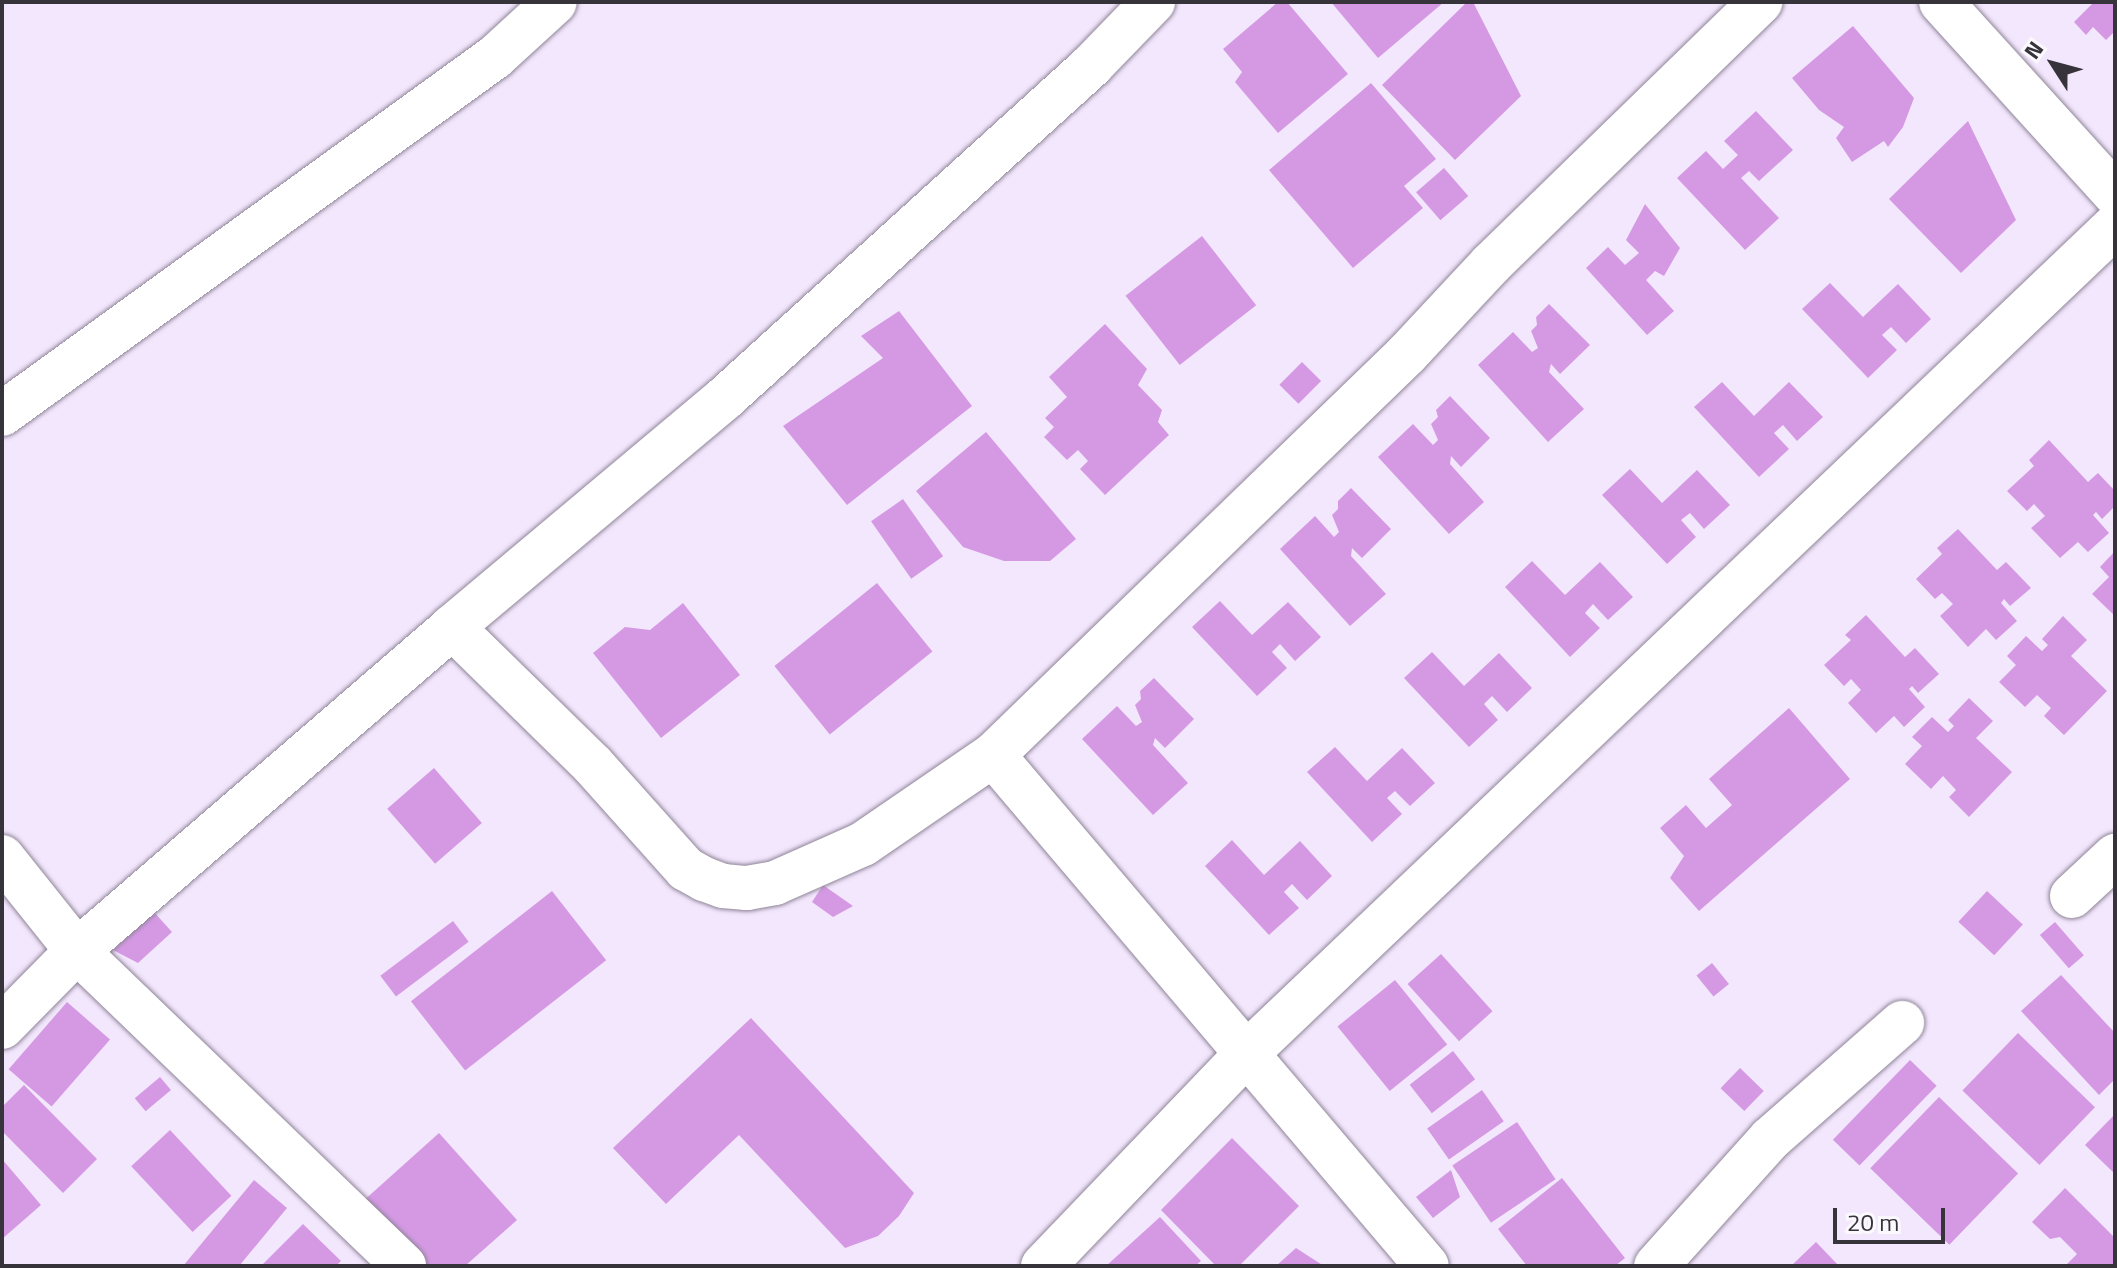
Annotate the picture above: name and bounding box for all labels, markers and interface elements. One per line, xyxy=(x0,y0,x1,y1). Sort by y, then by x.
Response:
north arrow xyxy=(2013,24,2093,104)
text: N xyxy=(2015,34,2052,66)
scale bar xyxy=(1837,1192,1949,1242)
text: 20 m xyxy=(1847,1204,1899,1240)

